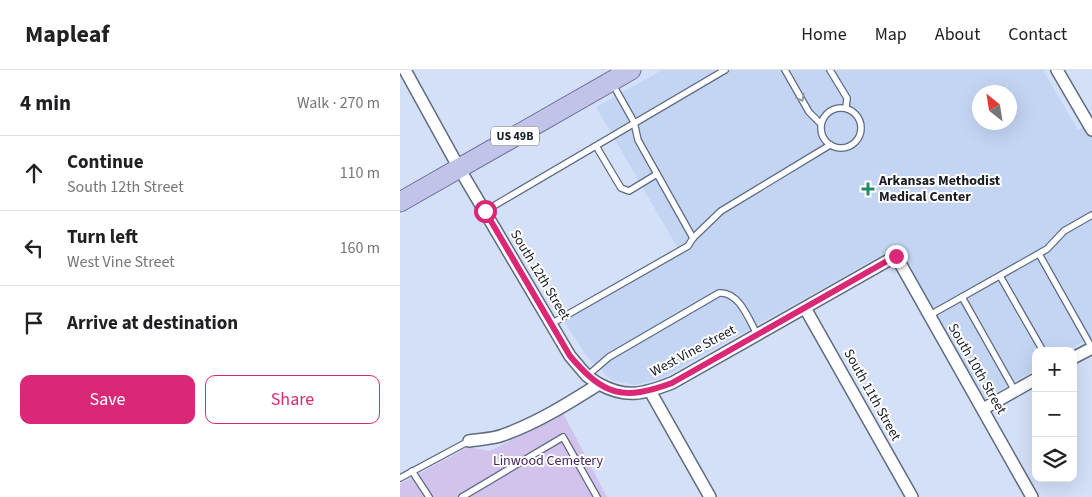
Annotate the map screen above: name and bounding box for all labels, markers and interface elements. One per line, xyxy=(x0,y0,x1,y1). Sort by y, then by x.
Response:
text: Mapleaf xyxy=(25,17,110,52)
text: Home xyxy=(801,22,847,47)
text: Map xyxy=(875,22,907,47)
text: About xyxy=(935,22,980,47)
text: Contact xyxy=(1008,22,1067,47)
north arrow xyxy=(972,85,1017,130)
text: 4 min xyxy=(20,88,71,118)
text: Walk · 270 m xyxy=(297,92,380,114)
one-way arrow xyxy=(795,93,805,102)
road number: US 49B xyxy=(491,126,539,146)
text: Continue xyxy=(67,149,144,176)
icon: ahead xyxy=(20,159,48,187)
text: 110 m xyxy=(340,162,380,184)
place label: Arkansas Methodist Medical Center xyxy=(878,171,1001,207)
text: South 12th Street xyxy=(67,176,184,198)
marker: Arkansas Methodist Medical Center xyxy=(861,182,875,196)
route start xyxy=(474,200,497,223)
text: Turn left xyxy=(67,224,138,251)
street label: South 12th Street xyxy=(505,226,575,324)
icon: left xyxy=(20,234,48,262)
text: 160 m xyxy=(340,237,380,259)
route end xyxy=(885,245,908,268)
text: West Vine Street xyxy=(67,251,175,273)
icon: arrive xyxy=(20,309,48,337)
text: Arrive at destination xyxy=(67,310,238,337)
street label: West Vine Street xyxy=(647,320,740,382)
street label: South 10th Street xyxy=(943,320,1011,418)
street label: South 11th Street xyxy=(839,346,906,445)
map controls xyxy=(1032,347,1077,482)
button: + xyxy=(1032,347,1077,392)
button: Save xyxy=(20,375,195,424)
button: Share xyxy=(205,375,380,424)
button: − xyxy=(1032,392,1077,437)
button: layers xyxy=(1032,437,1077,482)
park label: Linwood Cemetery xyxy=(493,451,604,471)

